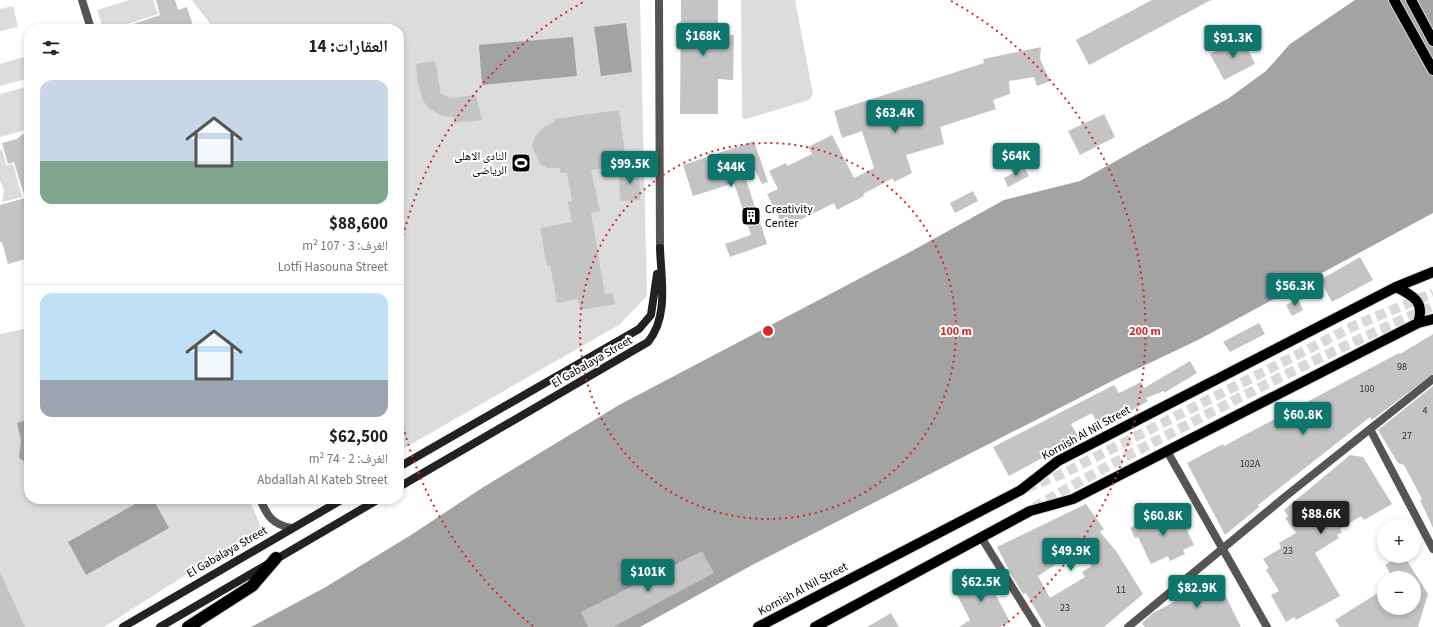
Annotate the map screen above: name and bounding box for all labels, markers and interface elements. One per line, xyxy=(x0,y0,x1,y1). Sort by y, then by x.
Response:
pin: $168K xyxy=(675,23,731,57)
pin: $91.3K xyxy=(1200,25,1266,59)
text: $168K xyxy=(685,27,721,45)
text: $91.3K xyxy=(1213,29,1253,47)
text: العقارات: 14 xyxy=(309,35,388,59)
icon: filters xyxy=(40,37,62,59)
pin: $63.4K xyxy=(862,100,928,134)
text: $63.4K xyxy=(875,104,915,122)
icon: home xyxy=(178,106,250,178)
pin: $64K xyxy=(992,143,1040,177)
text: $64K xyxy=(1002,147,1030,165)
place label: النادى الاهلى الرياضى xyxy=(454,148,507,179)
pin: $99.5K xyxy=(597,151,663,185)
sports icon: النادى الاهلى الرياضى xyxy=(510,152,532,174)
pin: $44K xyxy=(707,154,755,188)
text: $99.5K xyxy=(610,155,650,173)
text: $44K xyxy=(717,158,745,176)
place label: Creativity Center xyxy=(765,201,813,232)
building icon: Creativity Center xyxy=(740,205,762,227)
text: $88,600 xyxy=(329,212,388,236)
text: الغرف: 3 · 107 m² xyxy=(302,237,388,255)
text: Lotfi Hasouna Street xyxy=(278,258,388,276)
pin: $56.3K xyxy=(1262,273,1328,307)
text: $56.3K xyxy=(1275,277,1315,295)
icon: home xyxy=(178,319,250,391)
text: 100 m xyxy=(940,323,972,340)
text: 200 m xyxy=(1129,323,1161,340)
centre of rings xyxy=(761,324,775,338)
street label: El Gabalaya Street xyxy=(548,332,636,392)
house number: 98 xyxy=(1397,360,1407,374)
house number: 100 xyxy=(1360,382,1374,396)
street label: Kornish Al Nil Street xyxy=(1038,402,1134,464)
pin: $60.8K xyxy=(1270,402,1336,436)
house number: 4 xyxy=(1423,404,1428,418)
text: $60.8K xyxy=(1283,406,1323,424)
text: $62,500 xyxy=(329,425,388,449)
house number: 27 xyxy=(1402,429,1412,443)
text: الغرف: 2 · 74 m² xyxy=(309,450,388,468)
house number: 102A xyxy=(1240,457,1261,471)
text: Abdallah Al Kateb Street xyxy=(257,471,388,489)
pin: $88.6K xyxy=(1288,501,1354,535)
pin: $60.8K xyxy=(1130,503,1196,537)
text: $88.6K xyxy=(1301,505,1341,523)
text: $60.8K xyxy=(1143,507,1183,525)
map controls xyxy=(1377,519,1421,615)
button: + xyxy=(1377,519,1421,563)
street label: El Gabalaya Street xyxy=(183,522,271,582)
pin: $49.9K xyxy=(1038,538,1104,572)
text: $49.9K xyxy=(1051,542,1091,560)
house number: 23 xyxy=(1283,544,1293,558)
street label: Kornish Al Nil Street xyxy=(755,558,851,620)
pin: $101K xyxy=(620,559,676,593)
text: $101K xyxy=(630,563,666,581)
pin: $62.5K xyxy=(948,569,1014,603)
button: − xyxy=(1377,571,1421,615)
text: $62.5K xyxy=(961,573,1001,591)
pin: $82.9K xyxy=(1164,575,1230,609)
text: $82.9K xyxy=(1177,579,1217,597)
house number: 11 xyxy=(1116,583,1126,597)
house number: 23 xyxy=(1060,601,1070,615)

